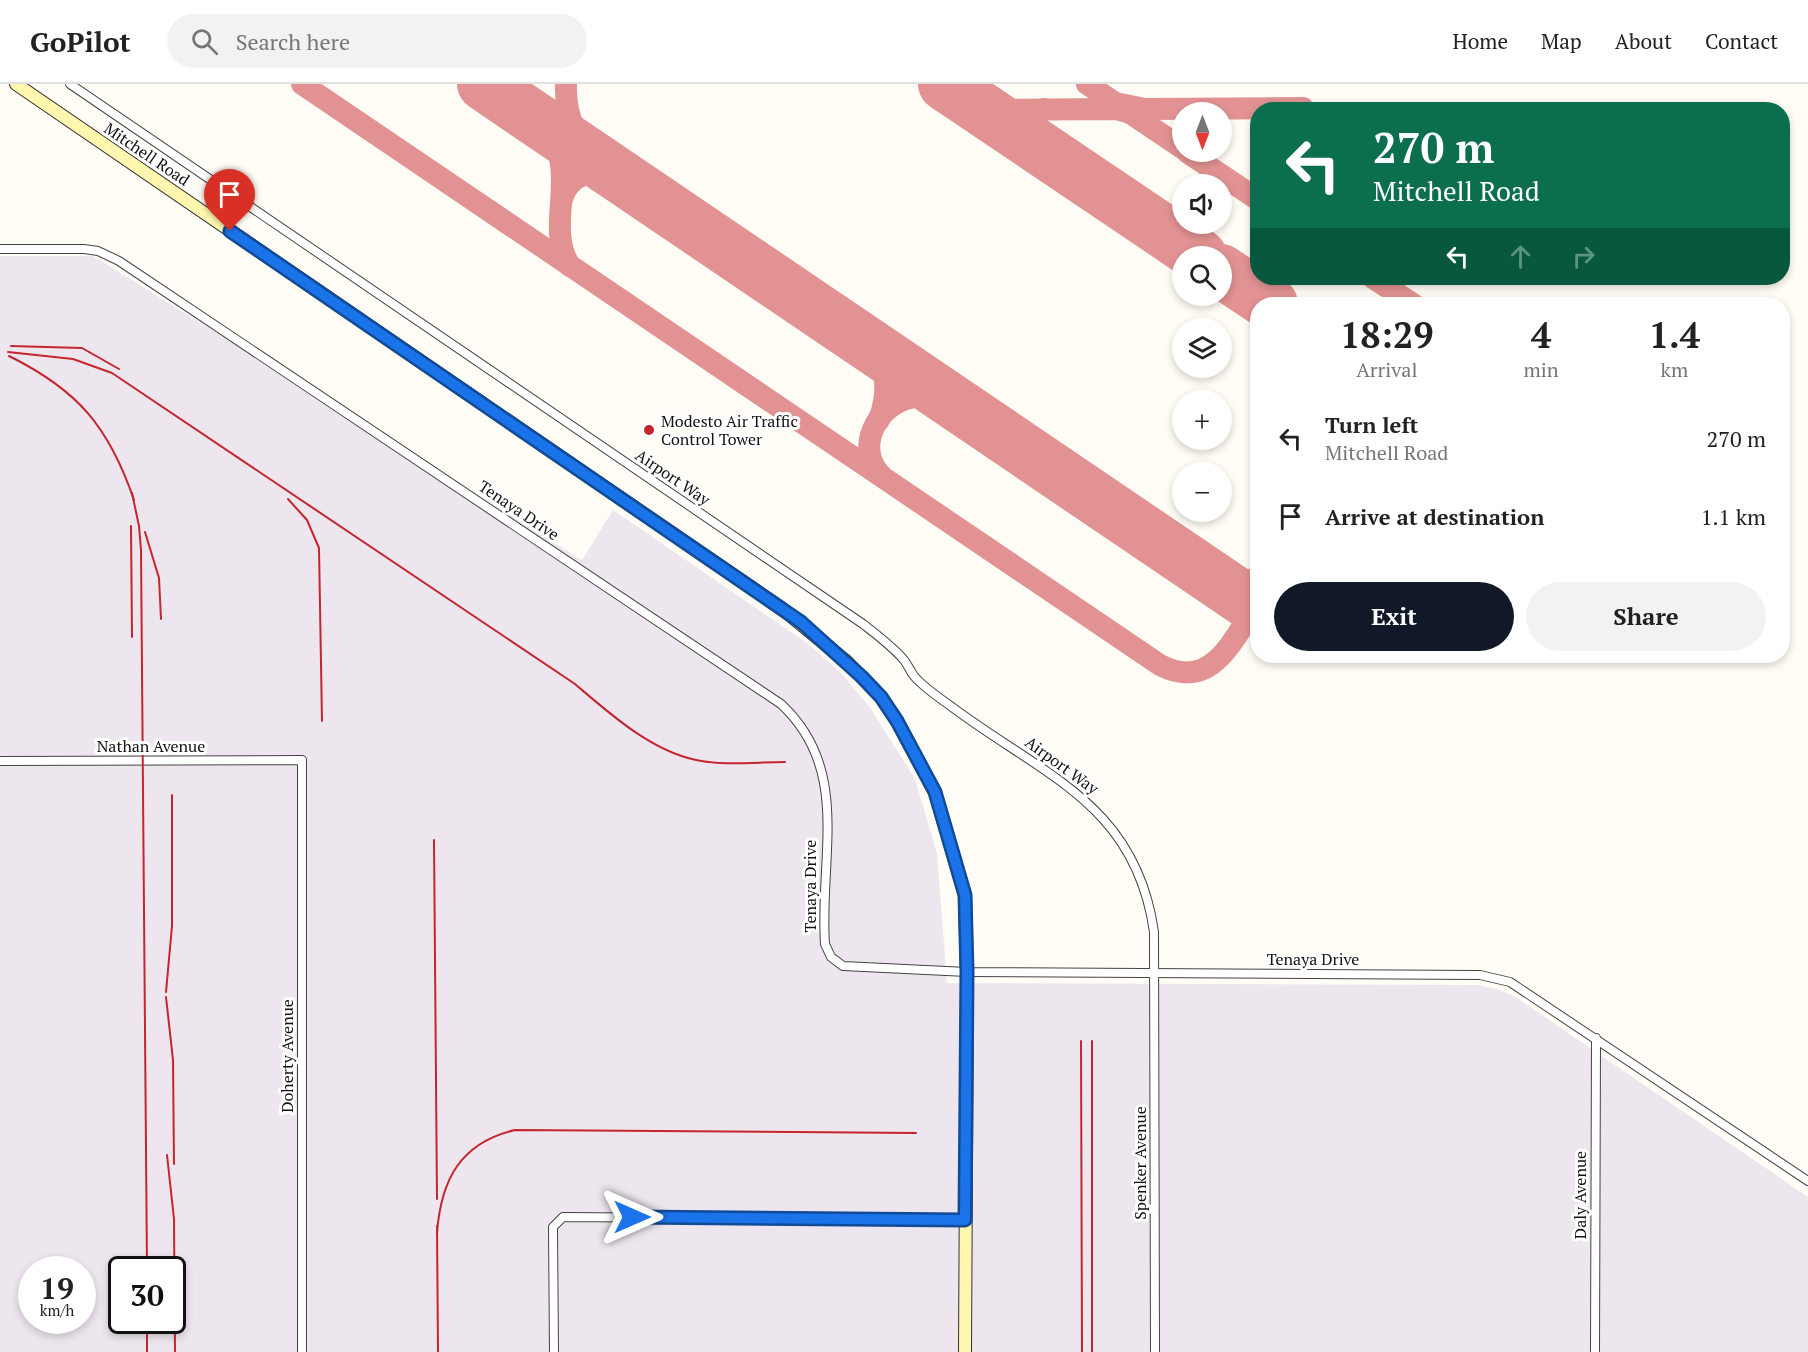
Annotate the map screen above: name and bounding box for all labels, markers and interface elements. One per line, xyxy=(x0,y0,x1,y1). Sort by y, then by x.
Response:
search box xyxy=(167,14,587,68)
text: GoPilot xyxy=(30,23,131,60)
icon: search xyxy=(188,25,221,58)
text: Search here xyxy=(236,27,350,56)
text: Home xyxy=(1452,27,1508,55)
text: Map xyxy=(1541,27,1582,55)
text: About xyxy=(1615,27,1672,55)
text: Contact xyxy=(1705,27,1778,55)
north arrow xyxy=(1172,102,1232,162)
map controls xyxy=(1172,102,1232,522)
street label: Mitchell Road xyxy=(100,117,194,191)
text: 270 m xyxy=(1373,119,1494,175)
icon: left xyxy=(1274,126,1352,204)
pin xyxy=(204,169,255,231)
text: Mitchell Road xyxy=(1373,173,1540,209)
button: sound xyxy=(1172,174,1232,234)
icon: arrive xyxy=(213,178,246,211)
icon: left xyxy=(1441,240,1474,273)
icon: ahead xyxy=(1504,240,1537,273)
icon: right xyxy=(1567,240,1600,273)
button: search xyxy=(1172,246,1232,306)
text: 18:29 xyxy=(1340,311,1434,358)
text: 4 xyxy=(1531,311,1551,358)
text: 1.4 xyxy=(1649,311,1700,358)
button: layers xyxy=(1172,318,1232,378)
text: Arrival xyxy=(1356,356,1417,383)
text: min xyxy=(1524,356,1559,383)
text: km xyxy=(1661,356,1688,383)
button: + xyxy=(1172,390,1232,450)
place label: Modesto Air Traffic Control Tower xyxy=(661,410,798,450)
text: Turn left xyxy=(1325,410,1418,439)
icon: left xyxy=(1274,422,1307,455)
marker: Modesto Air Traffic Control Tower xyxy=(642,423,656,437)
text: 270 m xyxy=(1706,424,1766,453)
text: Mitchell Road xyxy=(1325,439,1448,466)
street label: Airport Way xyxy=(631,444,715,511)
button: − xyxy=(1172,462,1232,522)
street label: Tenaya Drive xyxy=(474,475,564,545)
icon: arrive xyxy=(1274,500,1307,533)
text: Arrive at destination xyxy=(1325,502,1544,531)
text: 1.1 km xyxy=(1701,502,1766,531)
button: Exit xyxy=(1274,582,1514,651)
button: Share xyxy=(1526,582,1766,651)
street label: Airport Way xyxy=(1021,731,1104,800)
street label: Nathan Avenue xyxy=(97,735,205,757)
street label: Tenaya Drive xyxy=(799,840,821,932)
street label: Tenaya Drive xyxy=(1267,948,1359,970)
street label: Doherty Avenue xyxy=(276,999,298,1113)
street label: Spenker Avenue xyxy=(1129,1106,1151,1220)
street label: Daly Avenue xyxy=(1569,1151,1591,1239)
position arrow xyxy=(600,1185,664,1249)
speed limit sign: 30 xyxy=(108,1256,186,1334)
text: 19 xyxy=(40,1268,74,1308)
text: km/h xyxy=(40,1300,74,1320)

